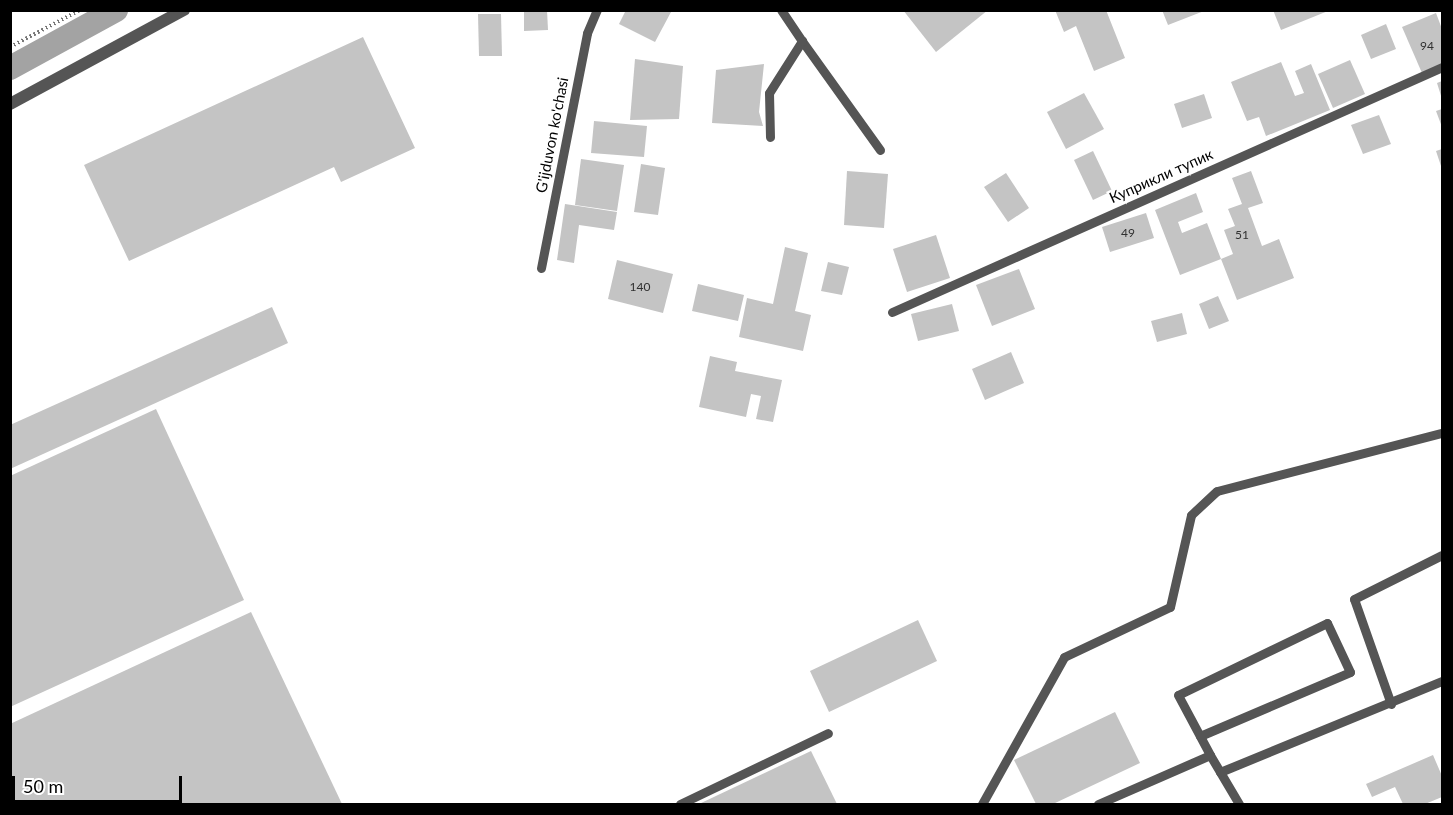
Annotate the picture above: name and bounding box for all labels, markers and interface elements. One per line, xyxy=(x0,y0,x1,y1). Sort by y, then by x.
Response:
house number: 94 xyxy=(1420,39,1434,53)
street label: G'ijduvon ko'chasi xyxy=(532,76,572,194)
street label: Куприкли тупик xyxy=(1106,145,1216,207)
house number: 49 xyxy=(1121,226,1135,240)
house number: 51 xyxy=(1235,228,1249,242)
house number: 140 xyxy=(630,280,650,294)
scale bar xyxy=(15,764,184,802)
text: 50 m xyxy=(23,775,63,797)

